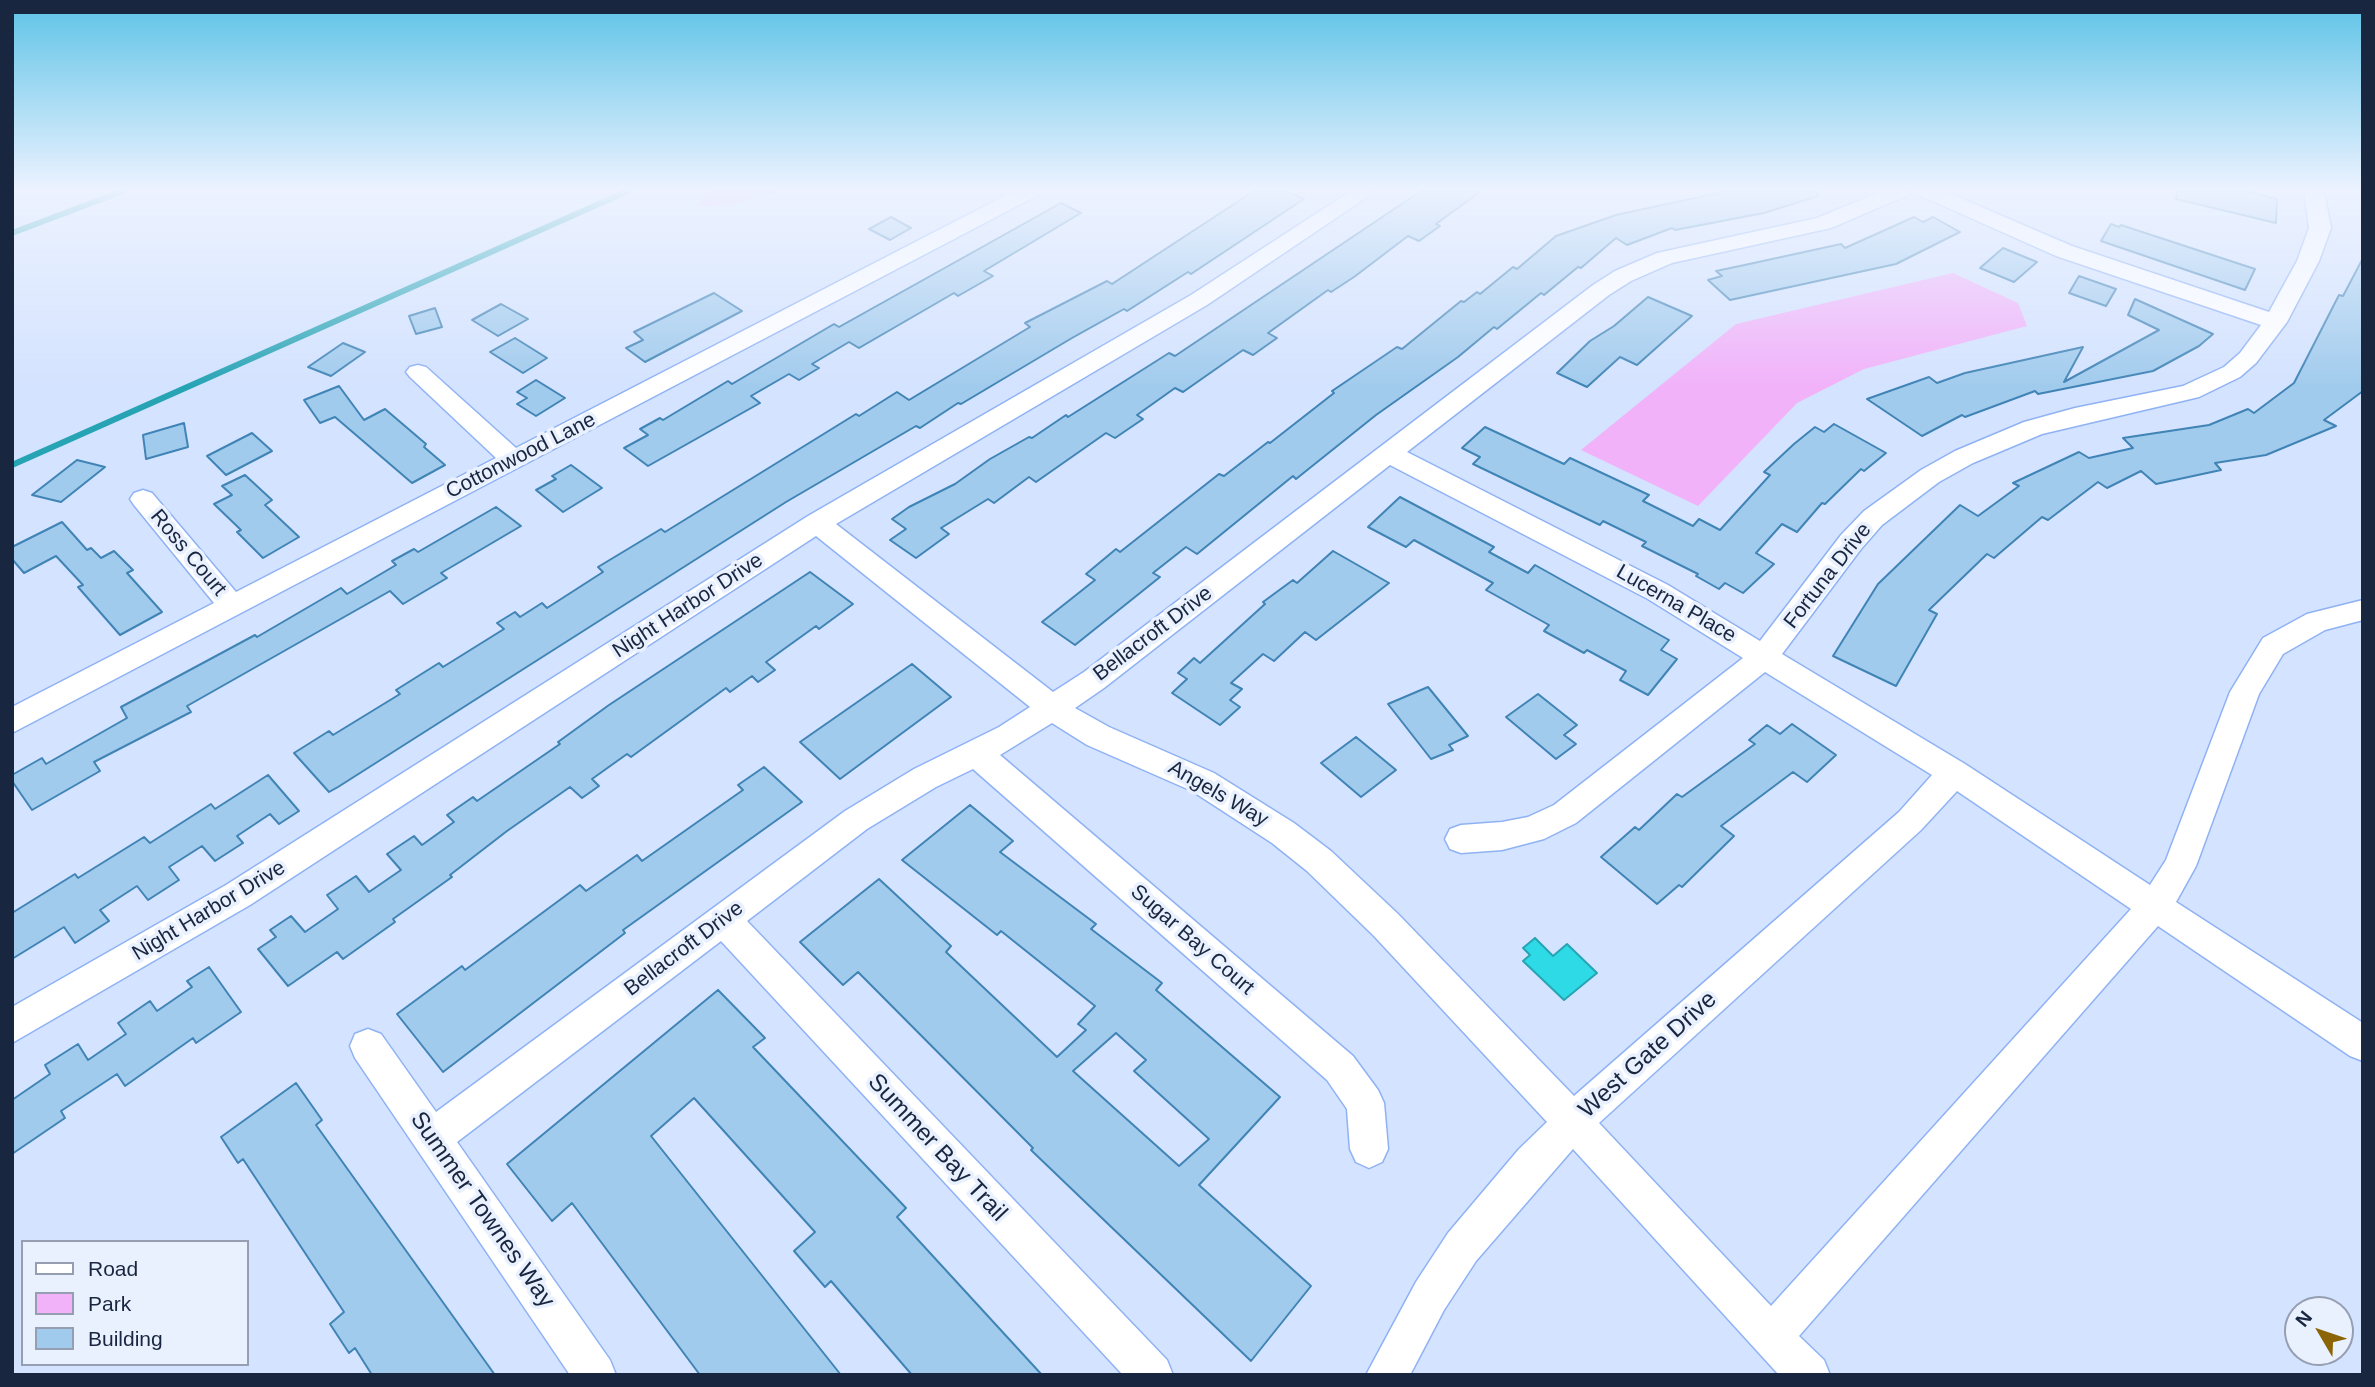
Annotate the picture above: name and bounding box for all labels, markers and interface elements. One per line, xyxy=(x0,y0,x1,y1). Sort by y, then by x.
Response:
street label: Cottonwood Lane xyxy=(442,407,600,505)
street label: Ross Court xyxy=(145,505,231,601)
street label: Fortuna Drive xyxy=(1779,518,1877,634)
street label: Night Harbor Drive xyxy=(608,548,768,664)
street label: Lucerna Place xyxy=(1612,560,1740,648)
street label: Bellacroft Drive xyxy=(1089,581,1217,687)
street label: Angels Way xyxy=(1164,755,1272,833)
street label: Night Harbor Drive xyxy=(128,855,290,967)
street label: Sugar Bay Court xyxy=(1125,880,1259,1000)
street label: Bellacroft Drive xyxy=(620,896,748,1002)
street label: West Gate Drive xyxy=(1573,986,1723,1124)
street label: Summer Bay Trail xyxy=(861,1068,1013,1228)
street label: Summer Townes Way xyxy=(404,1107,560,1313)
legend xyxy=(21,1240,248,1366)
text: Road xyxy=(88,1257,138,1280)
text: Park xyxy=(88,1292,131,1315)
north arrow xyxy=(2284,1296,2354,1366)
text: N xyxy=(2291,1307,2316,1331)
text: Building xyxy=(88,1327,163,1350)

